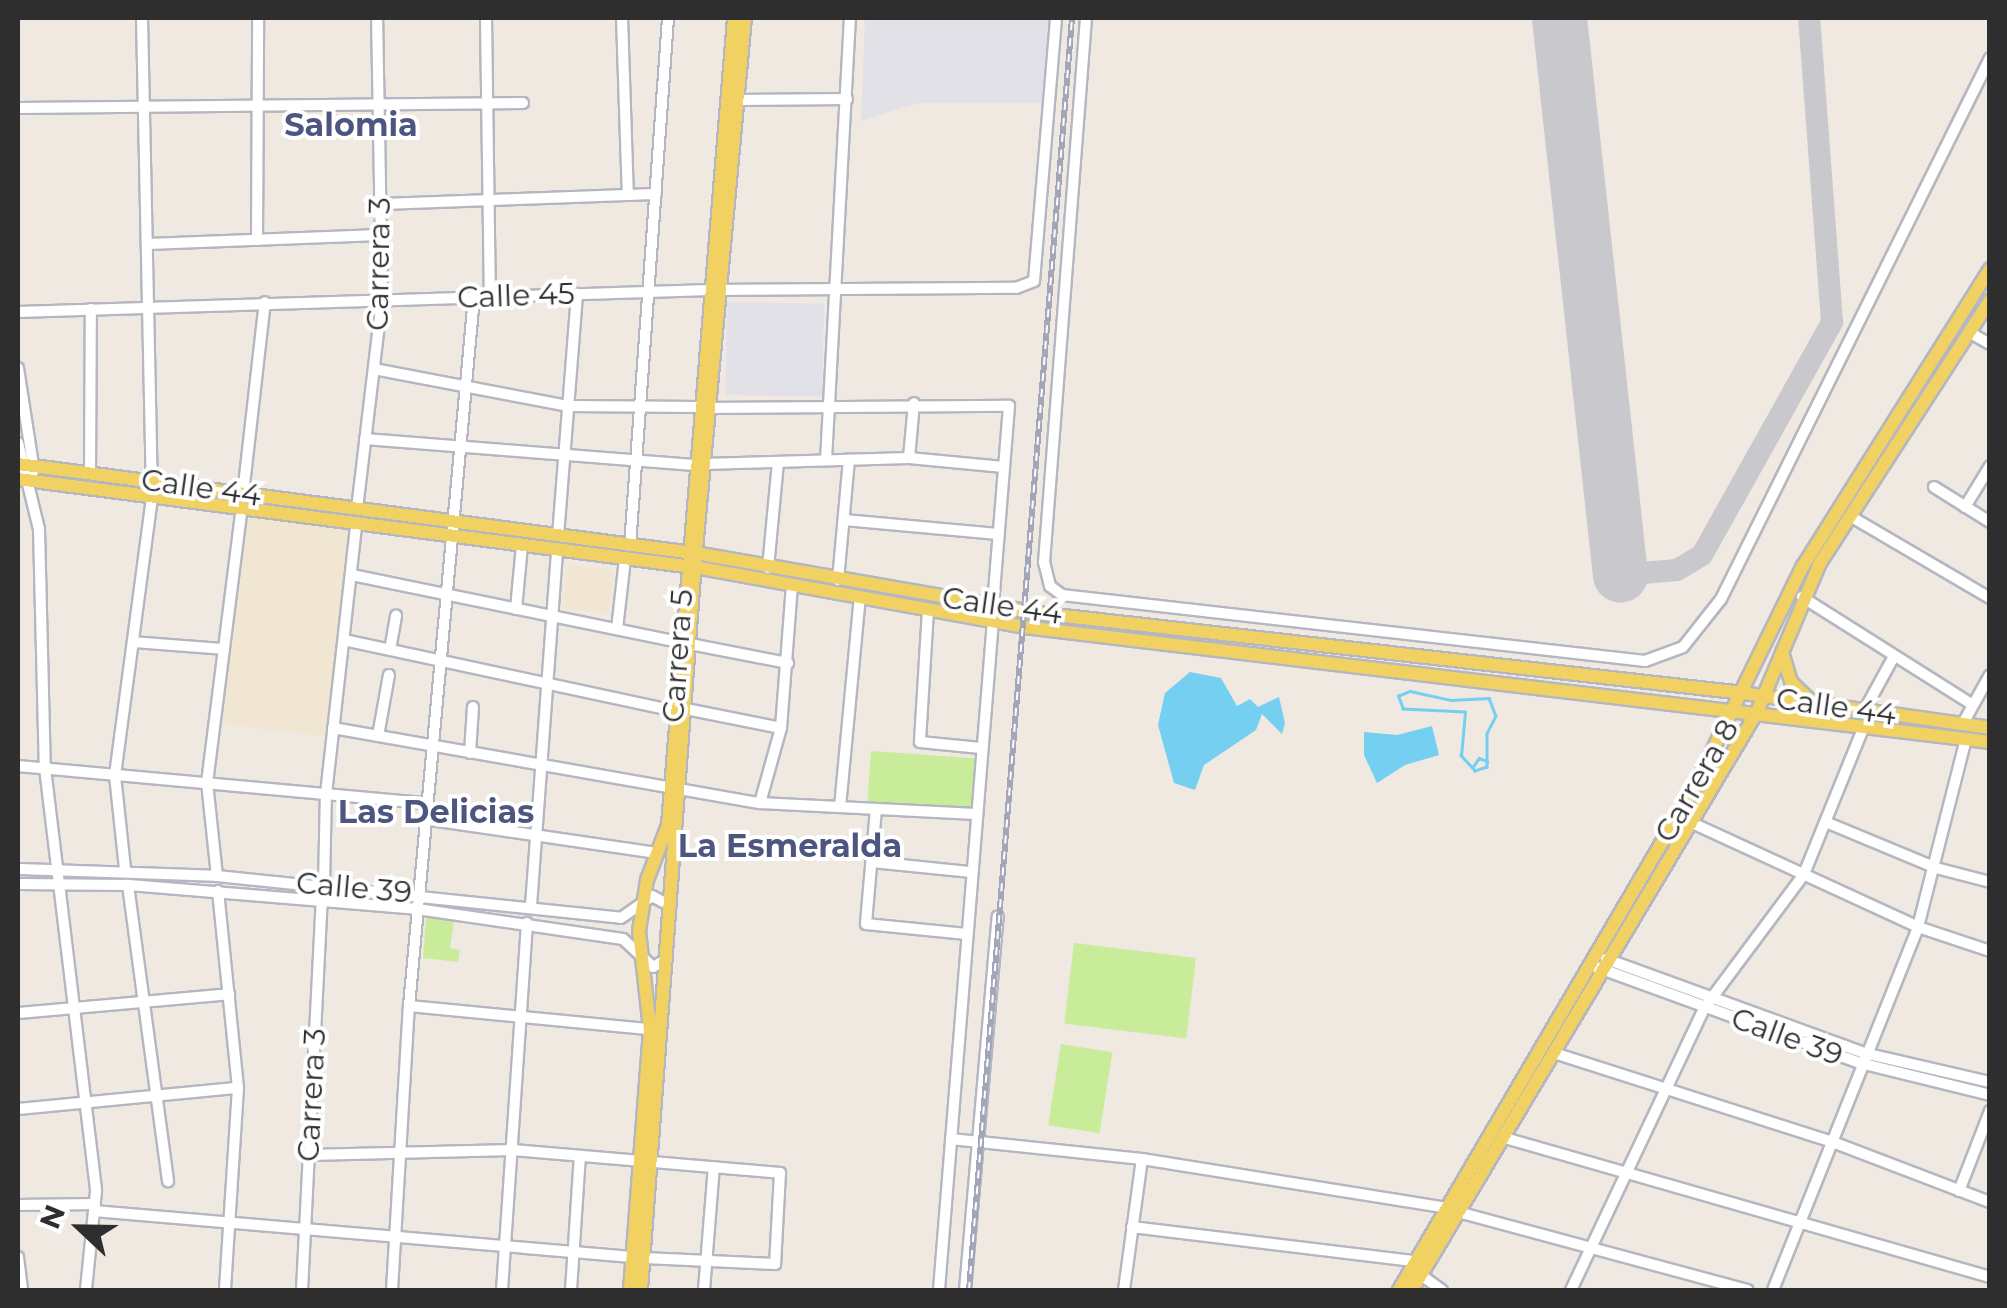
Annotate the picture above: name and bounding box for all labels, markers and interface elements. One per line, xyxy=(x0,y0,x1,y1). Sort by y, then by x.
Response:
district label: Salomia xyxy=(284,106,418,144)
street label: Carrera 3 xyxy=(360,197,398,331)
street label: Calle 45 xyxy=(457,276,575,316)
street label: Calle 44 xyxy=(139,462,263,514)
street label: Calle 44 xyxy=(940,580,1064,632)
street label: Carrera 5 xyxy=(655,588,701,724)
street label: Calle 44 xyxy=(1774,681,1898,733)
street label: Carrera 8 xyxy=(1647,713,1747,849)
district label: Las Delicias xyxy=(338,793,534,831)
district label: La Esmeralda xyxy=(678,827,902,865)
street label: Calle 39 xyxy=(295,865,413,911)
street label: Calle 39 xyxy=(1726,1000,1848,1074)
street label: Carrera 3 xyxy=(291,1027,333,1163)
north arrow xyxy=(30,1178,130,1278)
text: N xyxy=(32,1200,72,1234)

